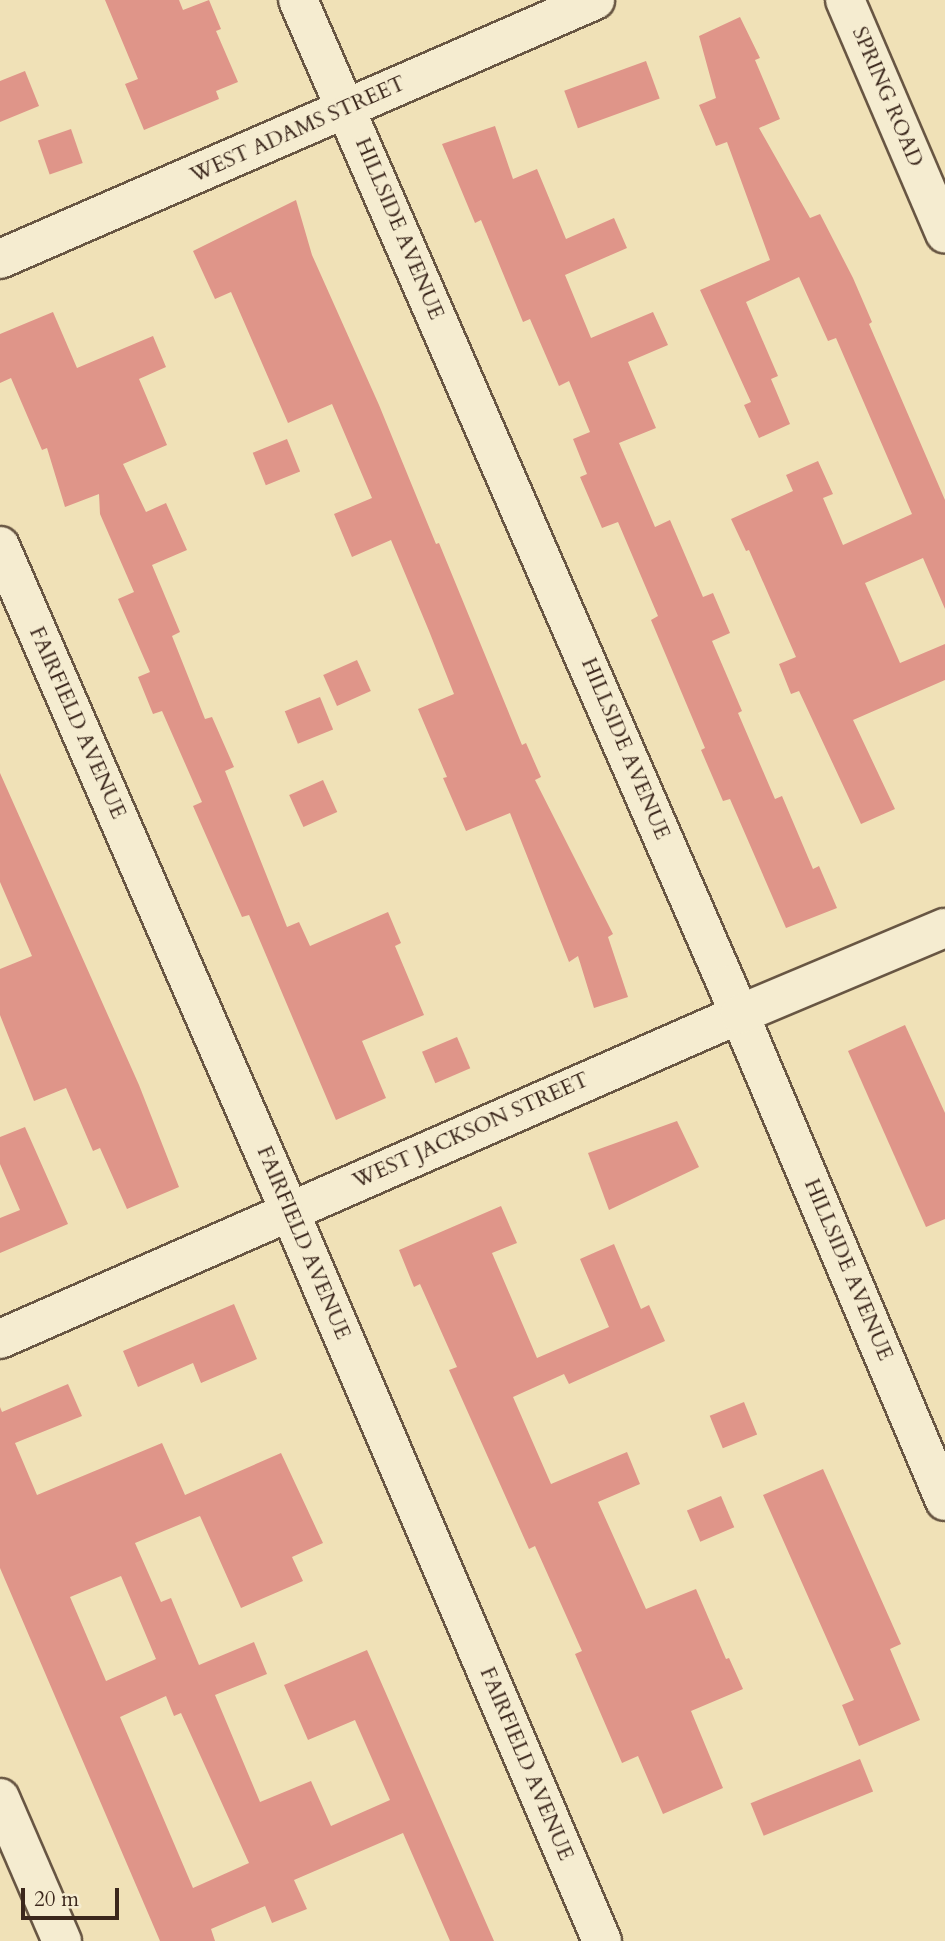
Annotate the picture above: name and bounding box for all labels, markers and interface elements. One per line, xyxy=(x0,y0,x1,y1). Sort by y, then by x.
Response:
street label: SPRING ROAD xyxy=(846,23,928,171)
street label: WEST ADAMS STREET xyxy=(187,71,409,189)
street label: HILLSIDE AVENUE xyxy=(349,134,449,324)
street label: FAIRFIELD AVENUE xyxy=(23,623,131,823)
street label: HILLSIDE AVENUE xyxy=(575,654,675,844)
street label: WEST JACKSON STREET xyxy=(349,1068,593,1194)
street label: FAIRFIELD AVENUE xyxy=(251,1143,355,1343)
street label: HILLSIDE AVENUE xyxy=(798,1175,898,1365)
street label: FAIRFIELD AVENUE xyxy=(474,1664,578,1864)
scale bar xyxy=(24,1874,122,1918)
text: 20 m xyxy=(34,1885,79,1914)

